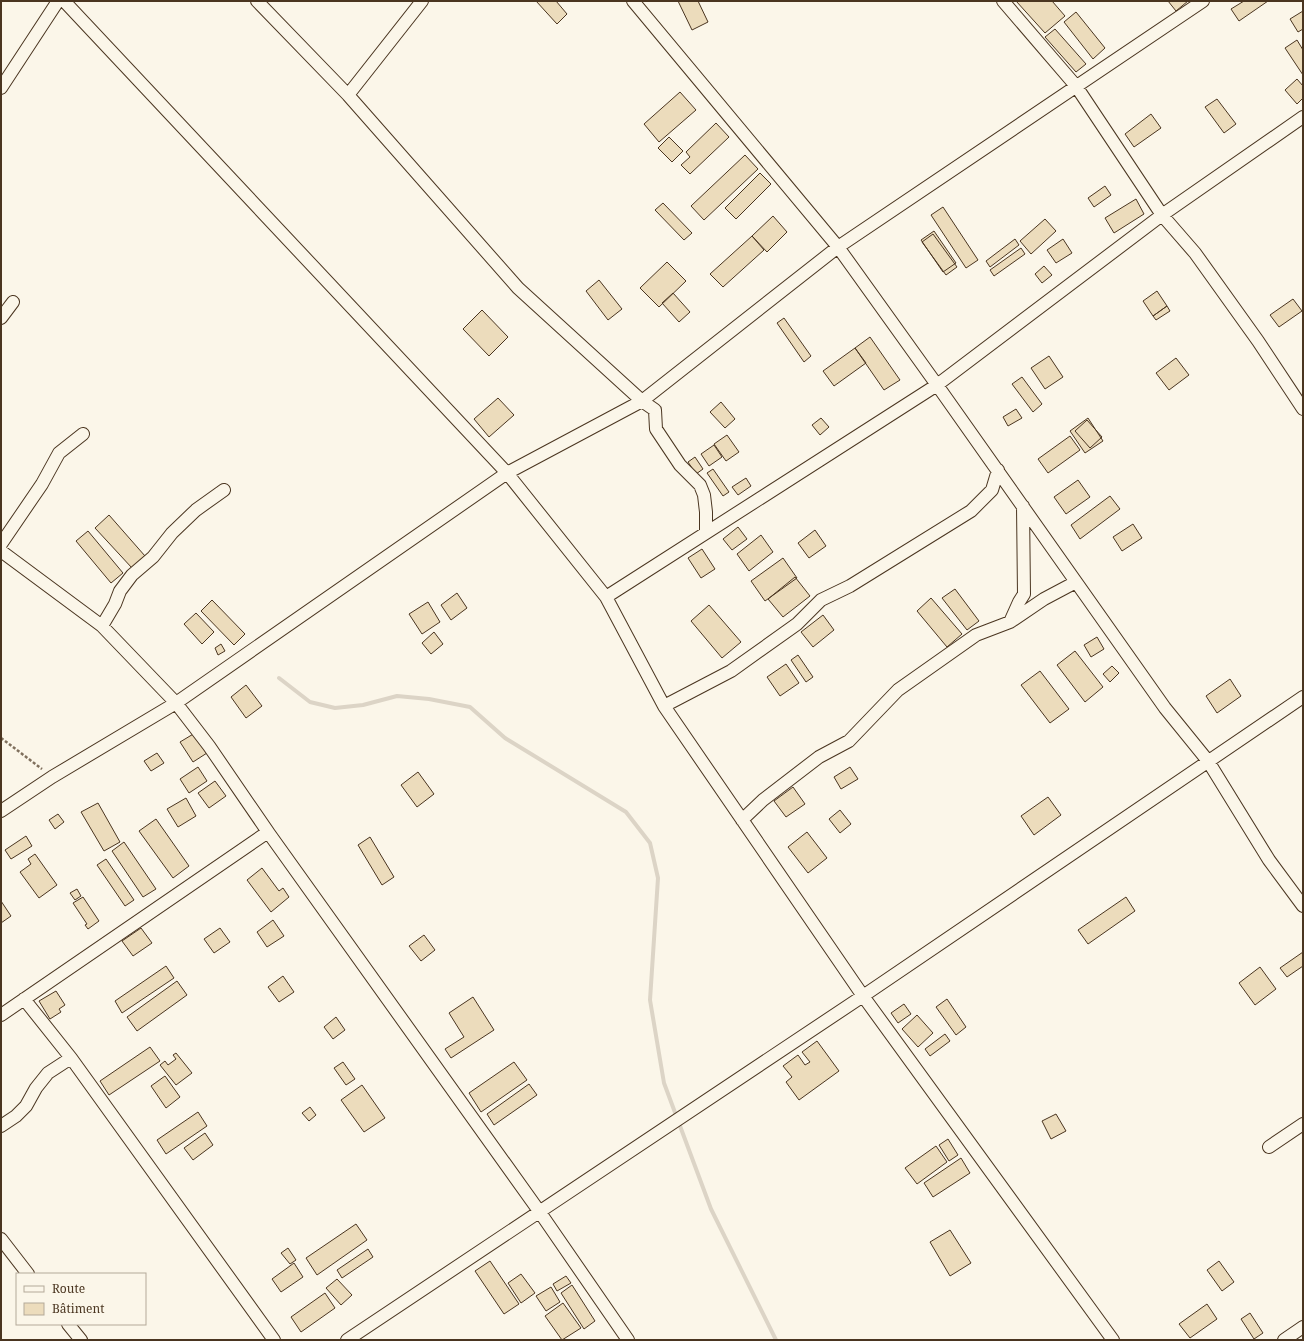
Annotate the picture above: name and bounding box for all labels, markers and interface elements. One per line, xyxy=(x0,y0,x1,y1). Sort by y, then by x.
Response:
legend xyxy=(16,1273,146,1325)
text: Route xyxy=(52,1280,85,1297)
text: Bâtiment xyxy=(52,1300,104,1317)

